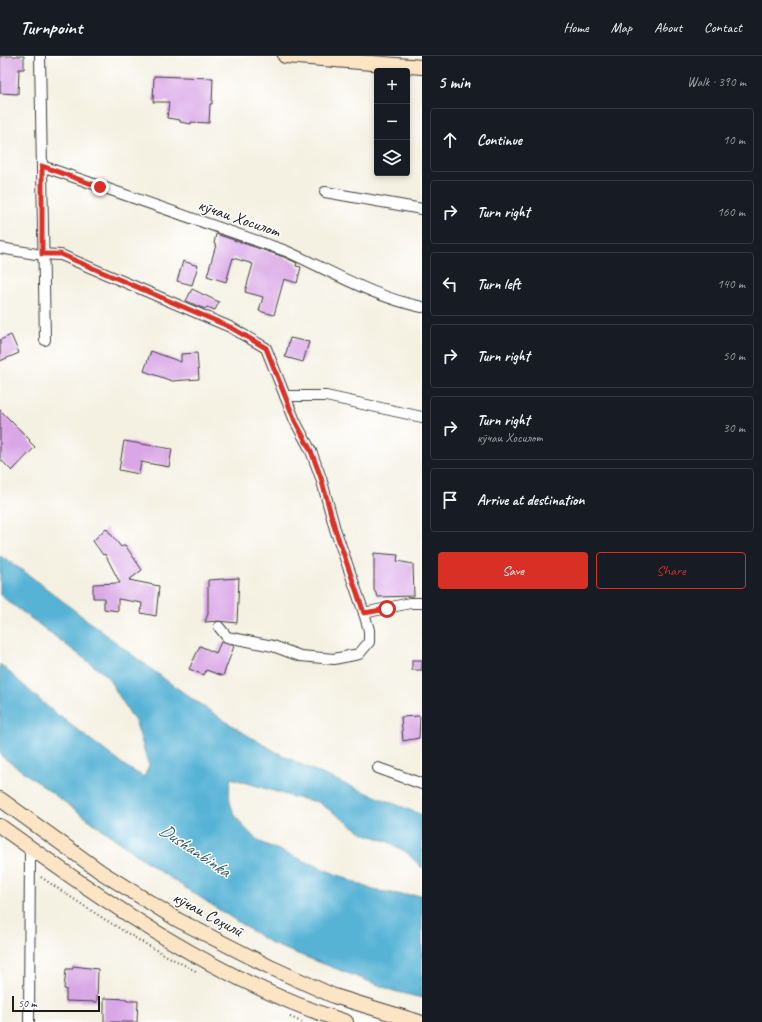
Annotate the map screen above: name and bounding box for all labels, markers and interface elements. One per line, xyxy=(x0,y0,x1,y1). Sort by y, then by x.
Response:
text: Turnpoint xyxy=(20,16,82,40)
text: Home xyxy=(563,19,589,36)
text: Map xyxy=(611,19,632,36)
text: About xyxy=(654,19,682,36)
text: Contact xyxy=(704,19,742,36)
map controls xyxy=(374,68,410,176)
button: + xyxy=(374,68,410,104)
text: 5 min xyxy=(438,72,470,93)
text: Walk · 390 m xyxy=(687,74,746,90)
button: − xyxy=(374,104,410,140)
icon: ahead xyxy=(439,129,461,151)
text: Continue xyxy=(477,131,522,150)
text: 10 m xyxy=(723,132,745,148)
button: layers xyxy=(374,140,410,176)
route end xyxy=(91,178,109,196)
street label: кӯчаи Хосилот xyxy=(195,194,284,242)
icon: right xyxy=(439,201,461,223)
text: Turn right xyxy=(477,203,530,222)
text: 160 m xyxy=(717,204,745,220)
icon: left xyxy=(439,273,461,295)
text: Turn left xyxy=(477,275,520,294)
text: 140 m xyxy=(717,276,745,292)
icon: right xyxy=(439,345,461,367)
text: Turn right xyxy=(477,347,530,366)
text: 50 m xyxy=(723,348,745,364)
text: Turn right xyxy=(477,411,530,430)
icon: right xyxy=(439,417,461,439)
text: 30 m xyxy=(723,420,745,436)
text: кӯчаи Хосилот xyxy=(477,430,542,446)
icon: arrive xyxy=(439,489,461,511)
text: Arrive at destination xyxy=(477,491,584,510)
button: Save xyxy=(438,552,588,589)
button: Share xyxy=(596,552,746,589)
route start xyxy=(378,600,396,618)
water label: Dushanbinka xyxy=(156,818,236,883)
street label: кӯчаи Соҳилӣ xyxy=(169,887,249,942)
scale bar xyxy=(12,994,100,1013)
text: 50 m xyxy=(18,996,37,1010)

